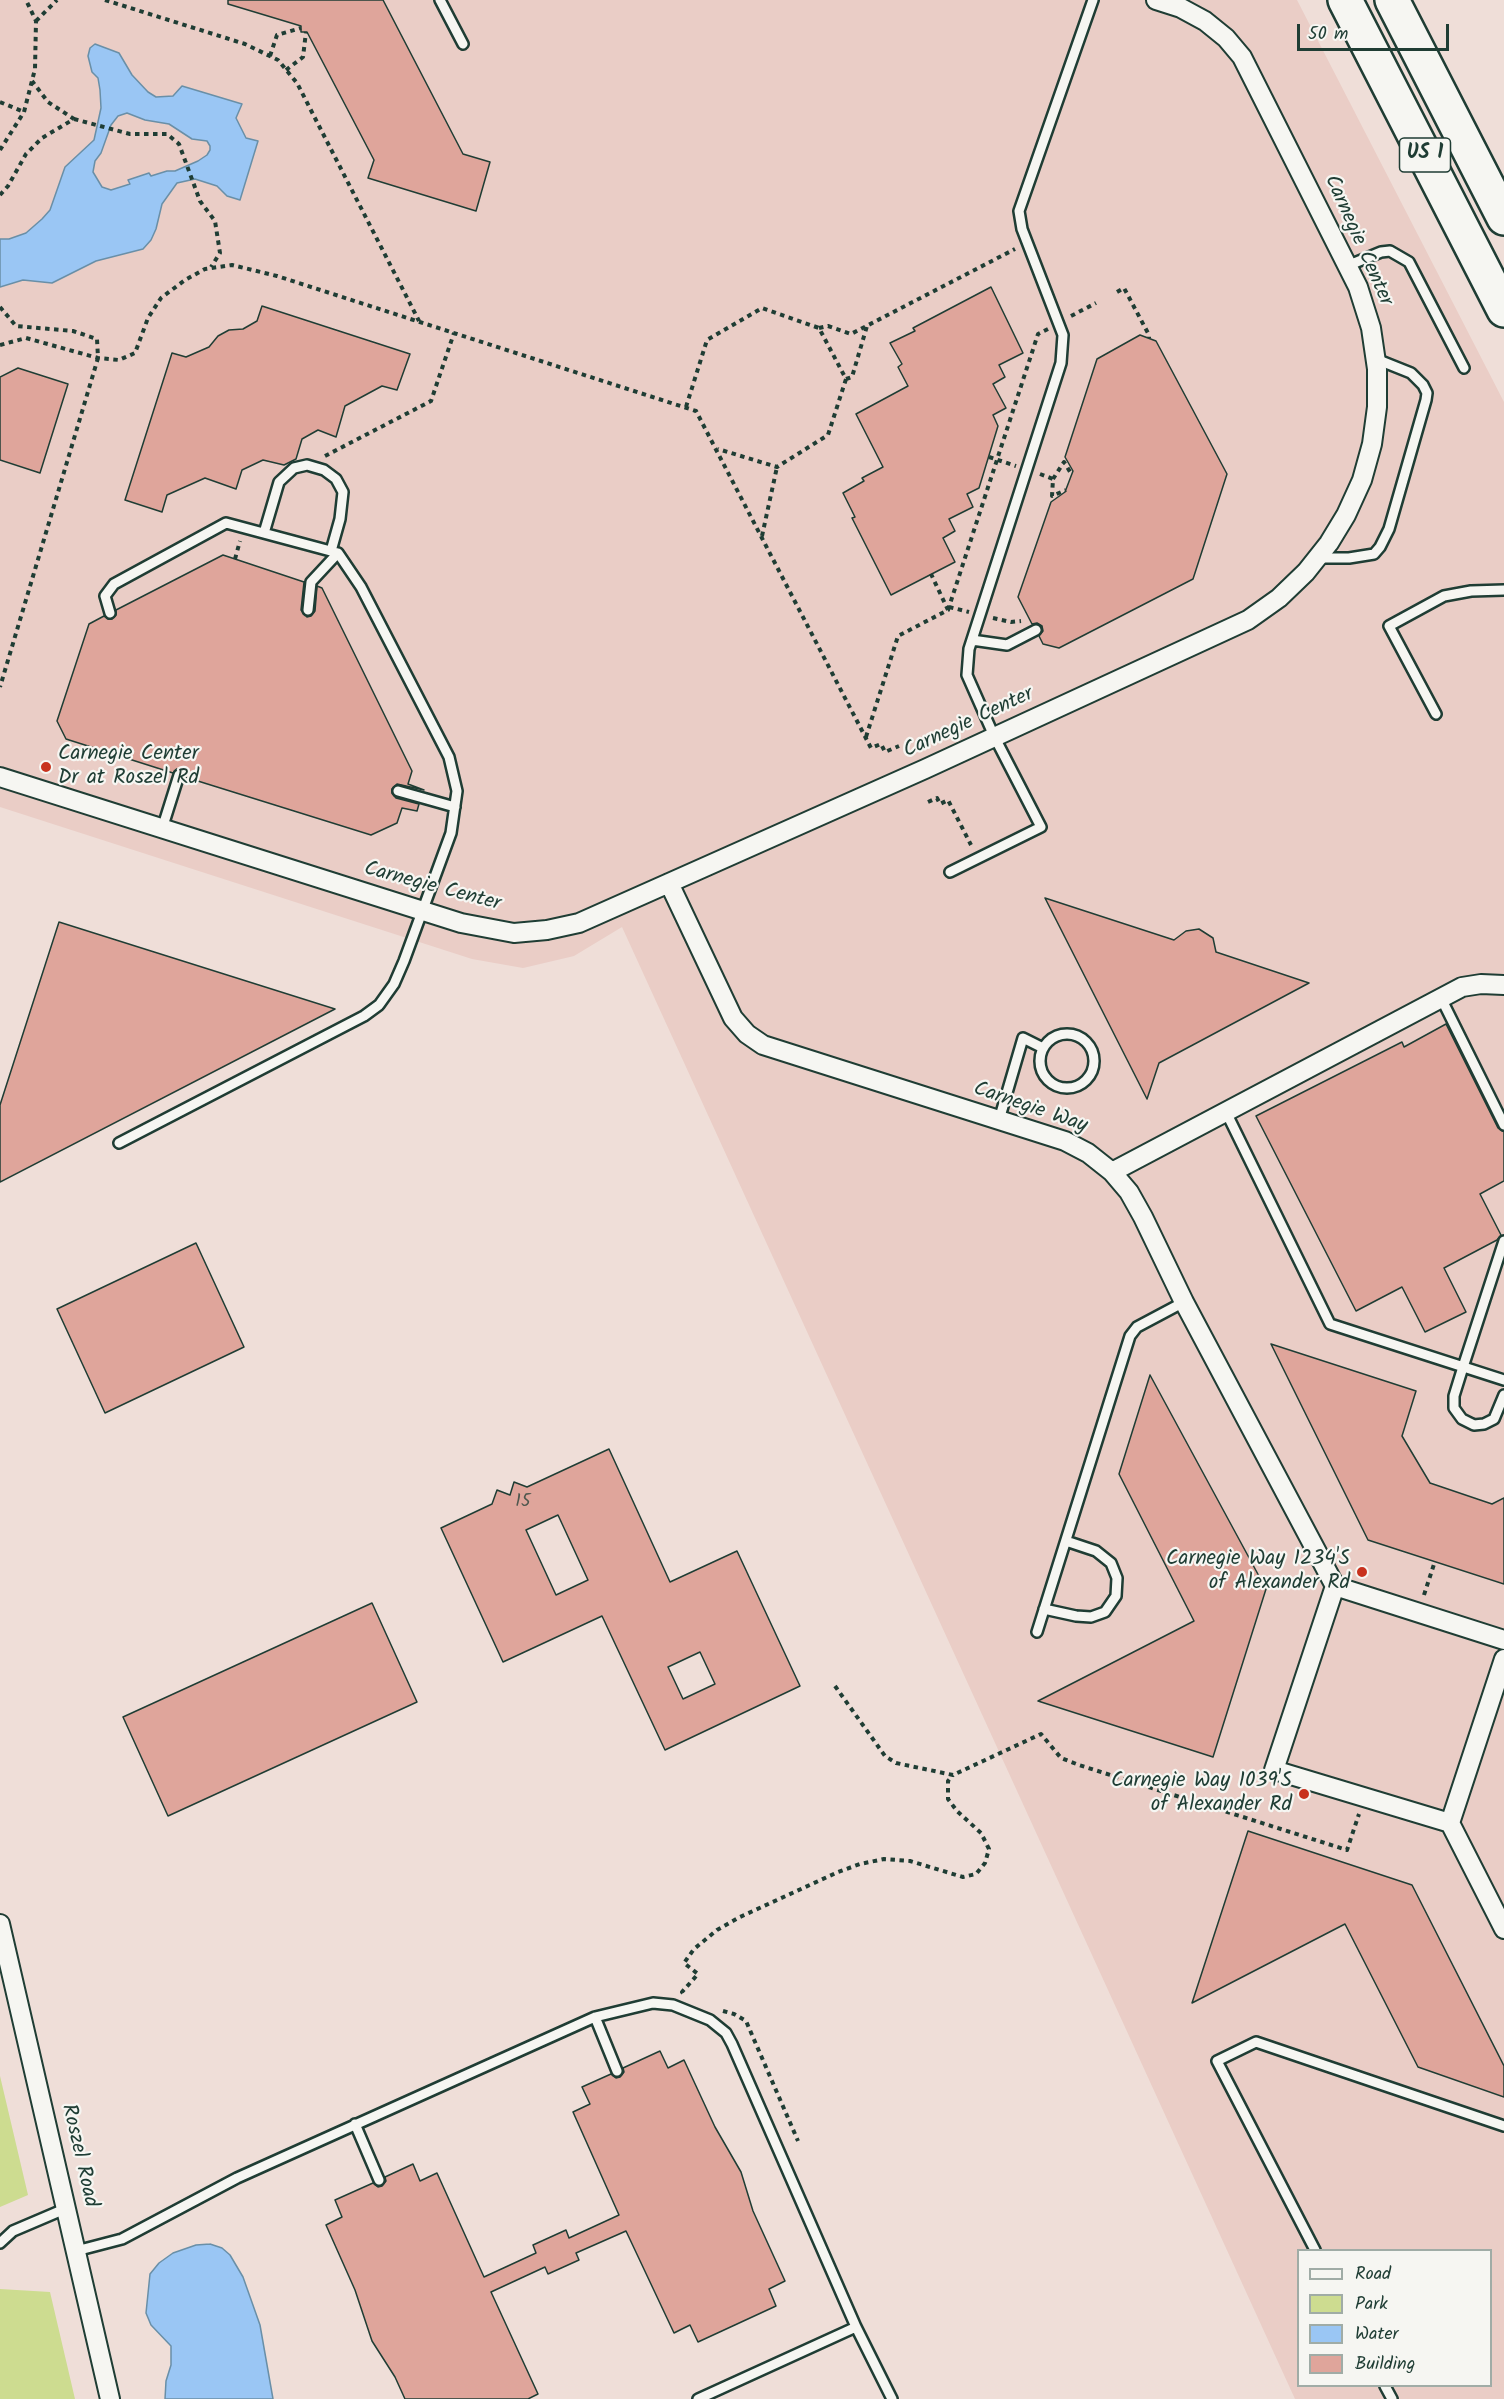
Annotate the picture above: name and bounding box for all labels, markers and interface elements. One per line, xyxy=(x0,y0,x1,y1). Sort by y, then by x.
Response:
scale bar xyxy=(1300,12,1452,50)
text: 50 m xyxy=(1308,20,1348,49)
road number: US 1 xyxy=(1400,138,1450,172)
street label: Carnegie Center xyxy=(1317,172,1397,310)
street label: Carnegie Center xyxy=(900,683,1038,765)
place label: Carnegie Center Dr at Roszel Rd xyxy=(58,742,199,792)
marker: Carnegie Center Dr at Roszel Rd xyxy=(39,760,53,774)
street label: Carnegie Center xyxy=(361,858,503,918)
street label: Carnegie Way xyxy=(970,1078,1090,1140)
house number: 15 xyxy=(515,1492,531,1514)
place label: Carnegie Way 1234'S of Alexander Rd xyxy=(1166,1547,1350,1597)
marker: Carnegie Way 1234'S of Alexander Rd xyxy=(1355,1565,1369,1579)
place label: Carnegie Way 1039'S of Alexander Rd xyxy=(1111,1769,1292,1819)
marker: Carnegie Way 1039'S of Alexander Rd xyxy=(1297,1787,1311,1801)
street label: Roszel Road xyxy=(54,2102,102,2210)
legend xyxy=(1297,2249,1492,2387)
text: Road xyxy=(1355,2260,1391,2289)
text: Park xyxy=(1355,2290,1388,2319)
text: Water xyxy=(1355,2320,1399,2349)
text: Building xyxy=(1355,2350,1415,2379)

